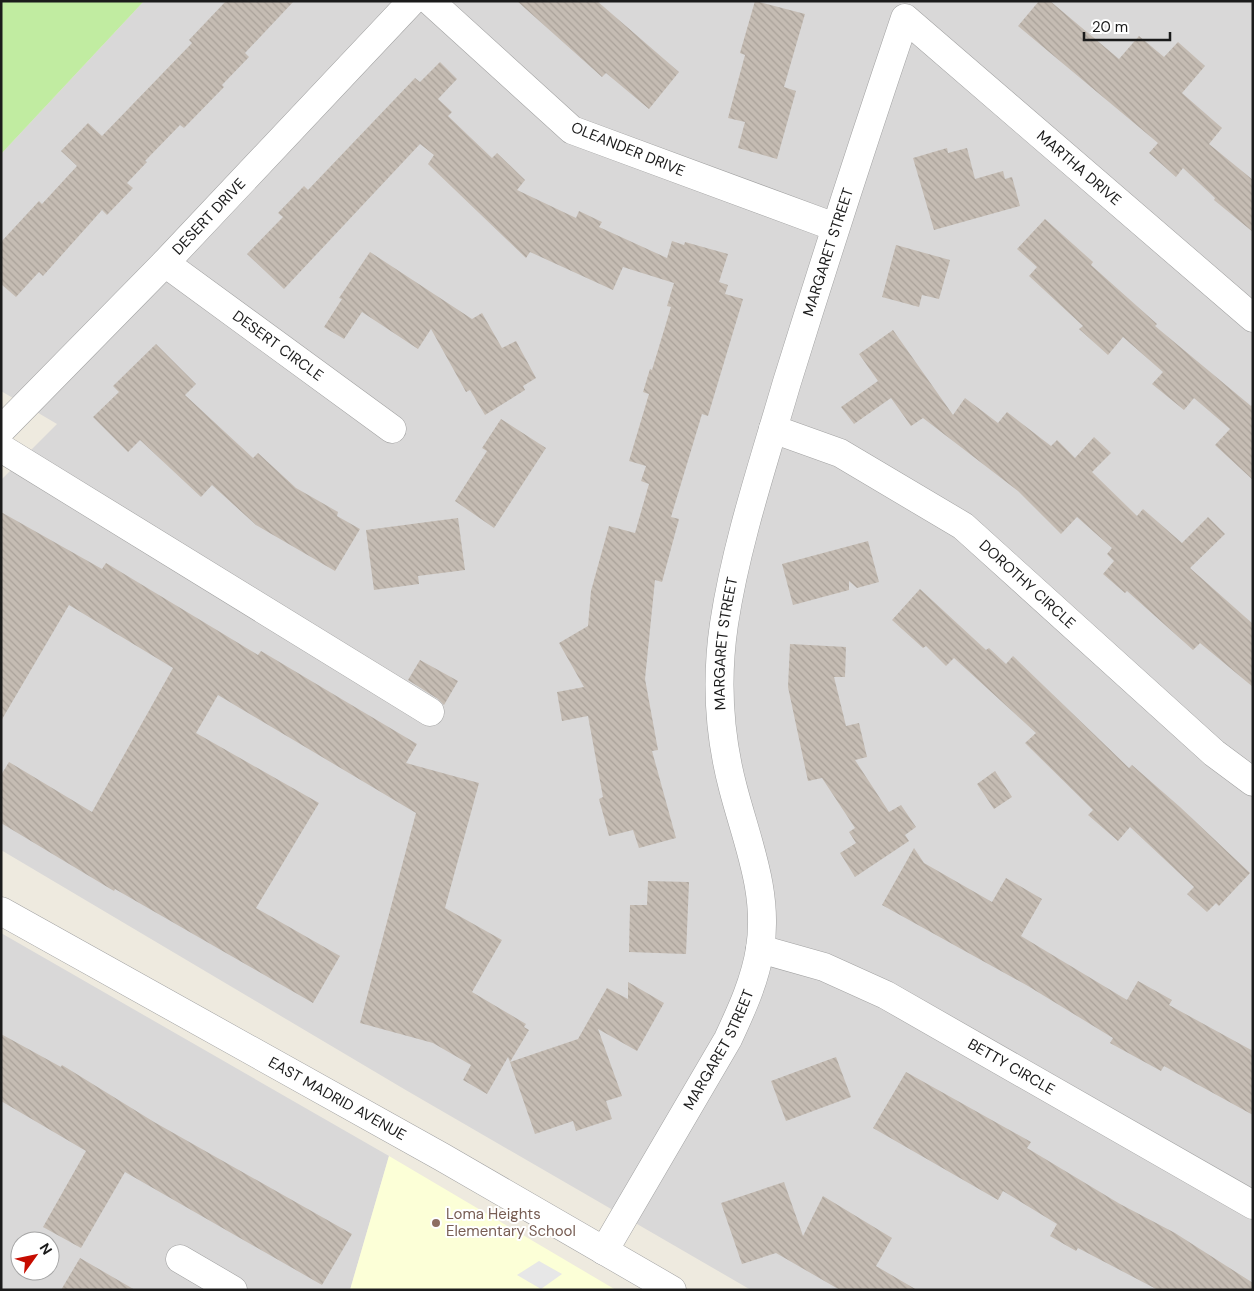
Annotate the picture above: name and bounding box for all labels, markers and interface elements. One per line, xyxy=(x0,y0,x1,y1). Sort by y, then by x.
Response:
scale bar xyxy=(1084,10,1170,42)
text: 20 m xyxy=(1092,17,1128,37)
street label: OLEANDER DRIVE xyxy=(568,117,688,181)
street label: MARTHA DRIVE xyxy=(1032,126,1125,210)
street label: DESERT DRIVE xyxy=(168,174,250,259)
street label: MARGARET STREET xyxy=(798,185,858,319)
street label: DESERT CIRCLE xyxy=(229,306,327,385)
street label: DOROTHY CIRCLE xyxy=(975,535,1080,633)
street label: MARGARET STREET xyxy=(710,575,742,711)
street label: MARGARET STREET xyxy=(679,986,758,1114)
street label: BETTY CIRCLE xyxy=(964,1034,1059,1100)
street label: EAST MADRID AVENUE xyxy=(265,1052,410,1145)
place label: Loma Heights Elementary School xyxy=(446,1204,576,1241)
marker: Loma Heights Elementary School xyxy=(430,1217,442,1229)
north arrow xyxy=(10,1231,60,1281)
text: N xyxy=(36,1240,56,1258)

